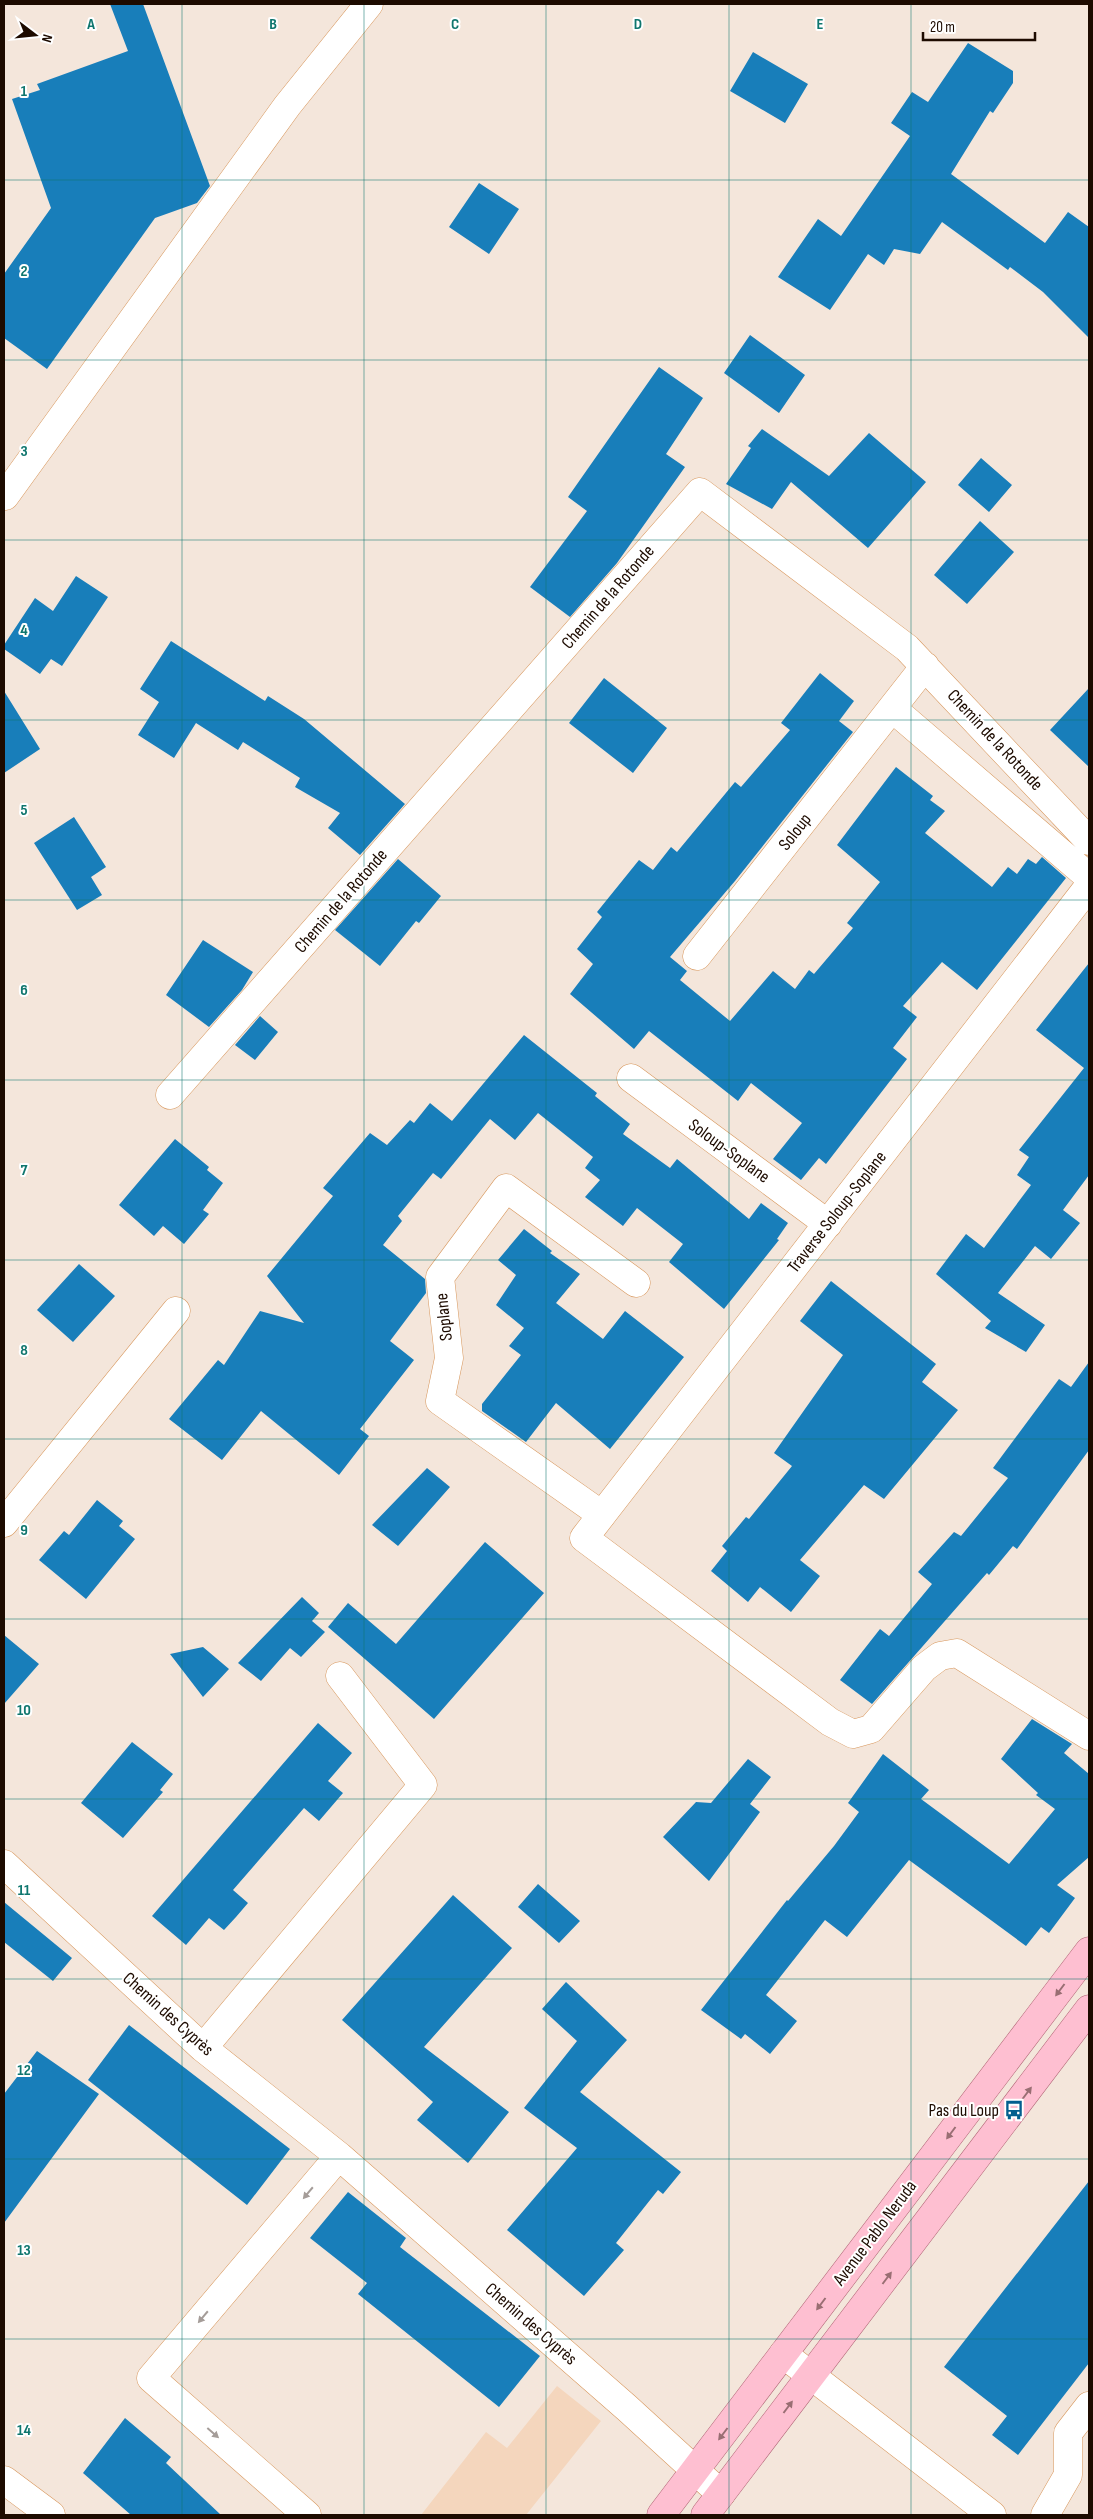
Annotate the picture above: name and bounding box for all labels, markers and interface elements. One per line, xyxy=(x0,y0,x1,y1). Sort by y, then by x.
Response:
north arrow xyxy=(10,10,60,60)
scale bar xyxy=(923,10,1036,42)
text: A xyxy=(86,15,95,34)
text: B xyxy=(269,15,277,34)
text: C xyxy=(451,15,459,34)
text: D xyxy=(634,15,642,34)
text: E xyxy=(817,15,824,34)
text: 20 m xyxy=(930,18,955,37)
text: N xyxy=(38,33,56,44)
text: 1 xyxy=(21,82,28,101)
text: 2 xyxy=(20,262,28,281)
text: 3 xyxy=(20,442,28,461)
street label: Chemin de la Rotonde xyxy=(557,541,659,653)
text: 4 xyxy=(20,621,28,640)
street label: Chemin de la Rotonde xyxy=(943,685,1047,795)
text: 5 xyxy=(20,801,28,820)
street label: Soloup xyxy=(774,809,816,855)
street label: Chemin de la Rotonde xyxy=(290,845,392,957)
text: 6 xyxy=(20,981,28,1000)
street label: Soloup-Soplane xyxy=(684,1114,774,1188)
street label: Traverse Soloup-Soplane xyxy=(783,1147,891,1277)
text: 7 xyxy=(21,1161,28,1180)
street label: Soplane xyxy=(431,1292,457,1342)
text: 8 xyxy=(20,1341,28,1360)
text: 9 xyxy=(20,1521,28,1540)
text: 10 xyxy=(17,1701,31,1720)
text: 11 xyxy=(18,1881,31,1900)
street label: Chemin des Cyprès xyxy=(118,1968,218,2060)
one-way arrow xyxy=(1054,1983,1065,1996)
text: 12 xyxy=(17,2061,31,2080)
one-way arrow xyxy=(1022,2086,1032,2100)
bus stop icon: Pas du Loup xyxy=(1003,2099,1025,2121)
place label: Pas du Loup xyxy=(929,2100,999,2121)
one-way arrow xyxy=(946,2126,956,2140)
street label: Avenue Pablo Neruda xyxy=(828,2176,921,2290)
one-way arrow xyxy=(302,2186,313,2199)
text: 13 xyxy=(17,2241,31,2260)
one-way arrow xyxy=(881,2272,892,2285)
street label: Chemin des Cyprès xyxy=(481,2278,581,2370)
one-way arrow xyxy=(816,2297,826,2311)
one-way arrow xyxy=(197,2311,209,2323)
one-way arrow xyxy=(783,2400,793,2414)
text: 14 xyxy=(17,2421,31,2440)
one-way arrow xyxy=(207,2427,219,2439)
one-way arrow xyxy=(717,2427,728,2440)

